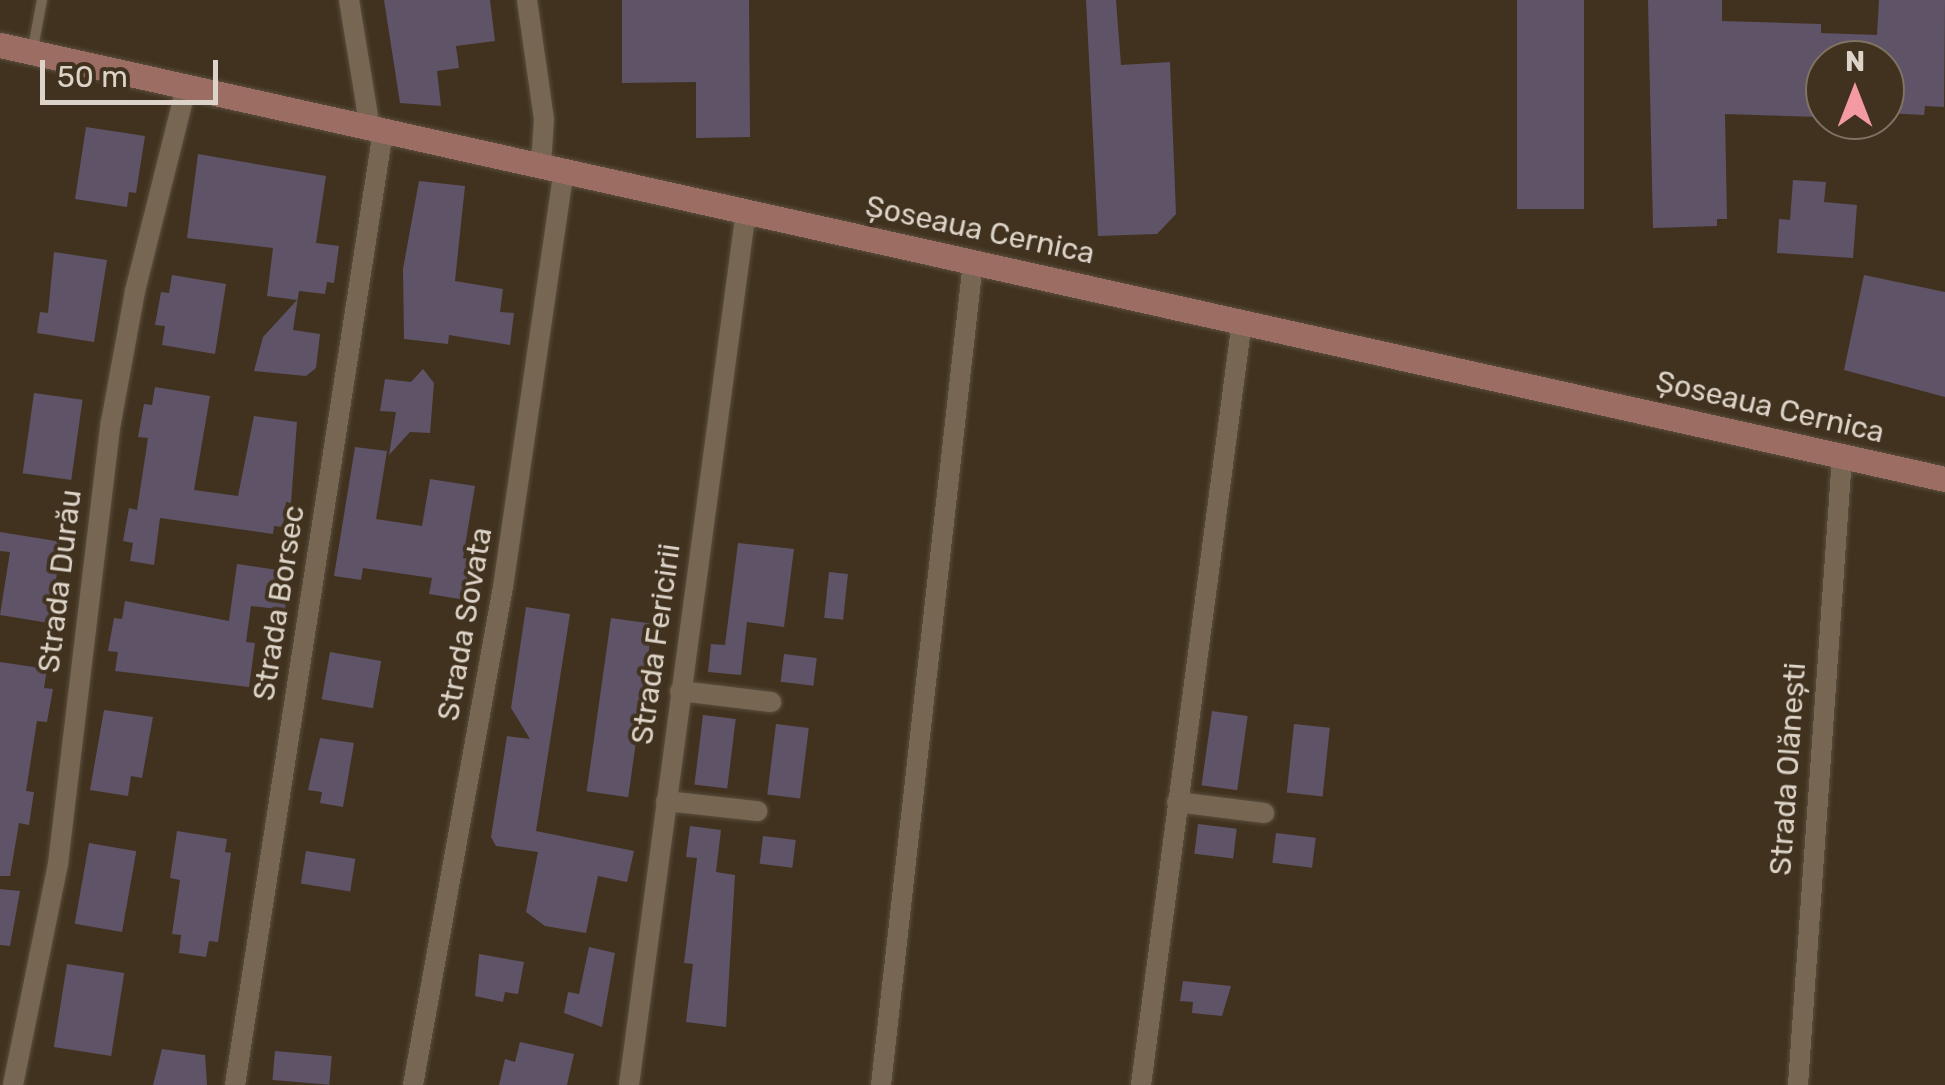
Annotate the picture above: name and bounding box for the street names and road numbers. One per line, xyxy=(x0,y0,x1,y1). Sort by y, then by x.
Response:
street label: Șoseaua Cernica xyxy=(862,188,1098,272)
street label: Șoseaua Cernica xyxy=(1652,363,1888,451)
street label: Strada Durău xyxy=(31,487,89,675)
street label: Strada Borsec xyxy=(246,503,312,703)
street label: Strada Sovata xyxy=(430,524,500,724)
street label: Strada Fericirii xyxy=(624,541,688,747)
street label: Strada Olănești xyxy=(1763,661,1813,877)

